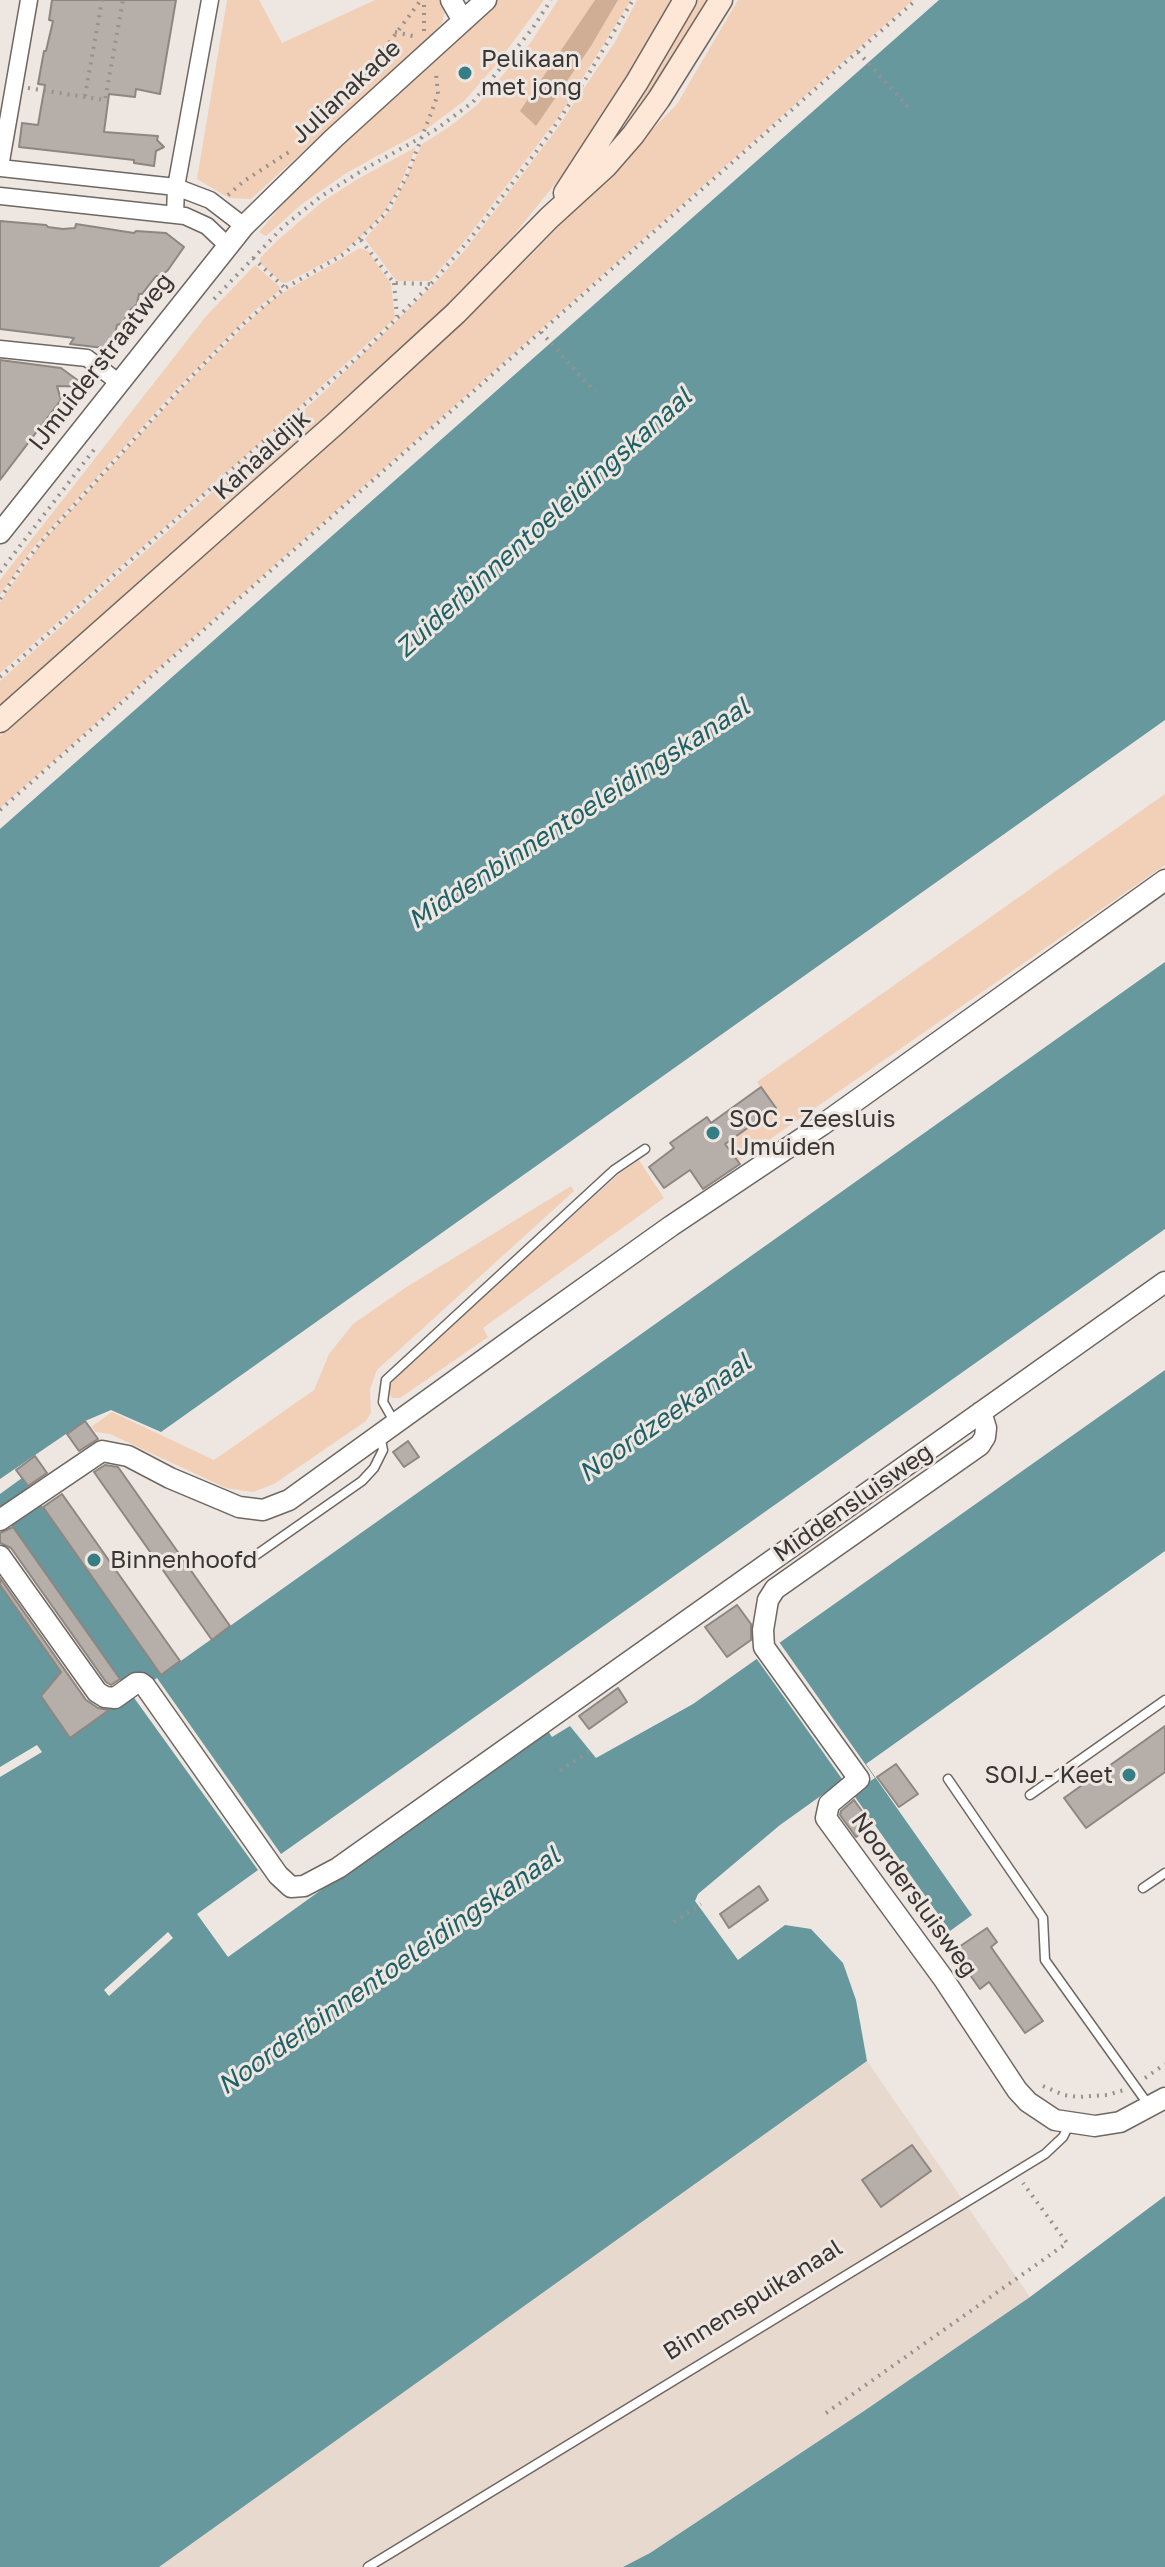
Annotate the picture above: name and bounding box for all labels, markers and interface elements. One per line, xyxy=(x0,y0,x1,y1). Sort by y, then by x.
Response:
street label: Julianakade xyxy=(285,34,407,150)
place label: Pelikaan met jong xyxy=(481,45,582,101)
marker: Pelikaan met jong xyxy=(456,64,474,82)
street label: IJmuiderstraatweg xyxy=(23,268,179,456)
water label: Zuiderbinnentoeleidingskanaal xyxy=(390,382,698,664)
street label: Kanaaldijk xyxy=(208,404,316,506)
water label: Middenbinnentoeleidingskanaal xyxy=(402,692,756,936)
place label: SOC - Zeesluis IJmuiden xyxy=(729,1105,895,1161)
marker: SOC - Zeesluis IJmuiden xyxy=(704,1124,722,1142)
water label: Noordzeekanaal xyxy=(573,1347,757,1489)
street label: Middensluisweg xyxy=(768,1438,938,1568)
place label: Binnenhoofd xyxy=(110,1546,257,1574)
marker: Binnenhoofd xyxy=(85,1551,103,1569)
place label: SOIJ - Keet xyxy=(984,1761,1113,1789)
marker: SOIJ - Keet xyxy=(1120,1766,1138,1784)
street label: Noordersluisweg xyxy=(845,1807,983,1983)
water label: Noorderbinnentoeleidingskanaal xyxy=(212,1840,566,2102)
street label: Binnenspuikanaal xyxy=(658,2233,848,2367)

